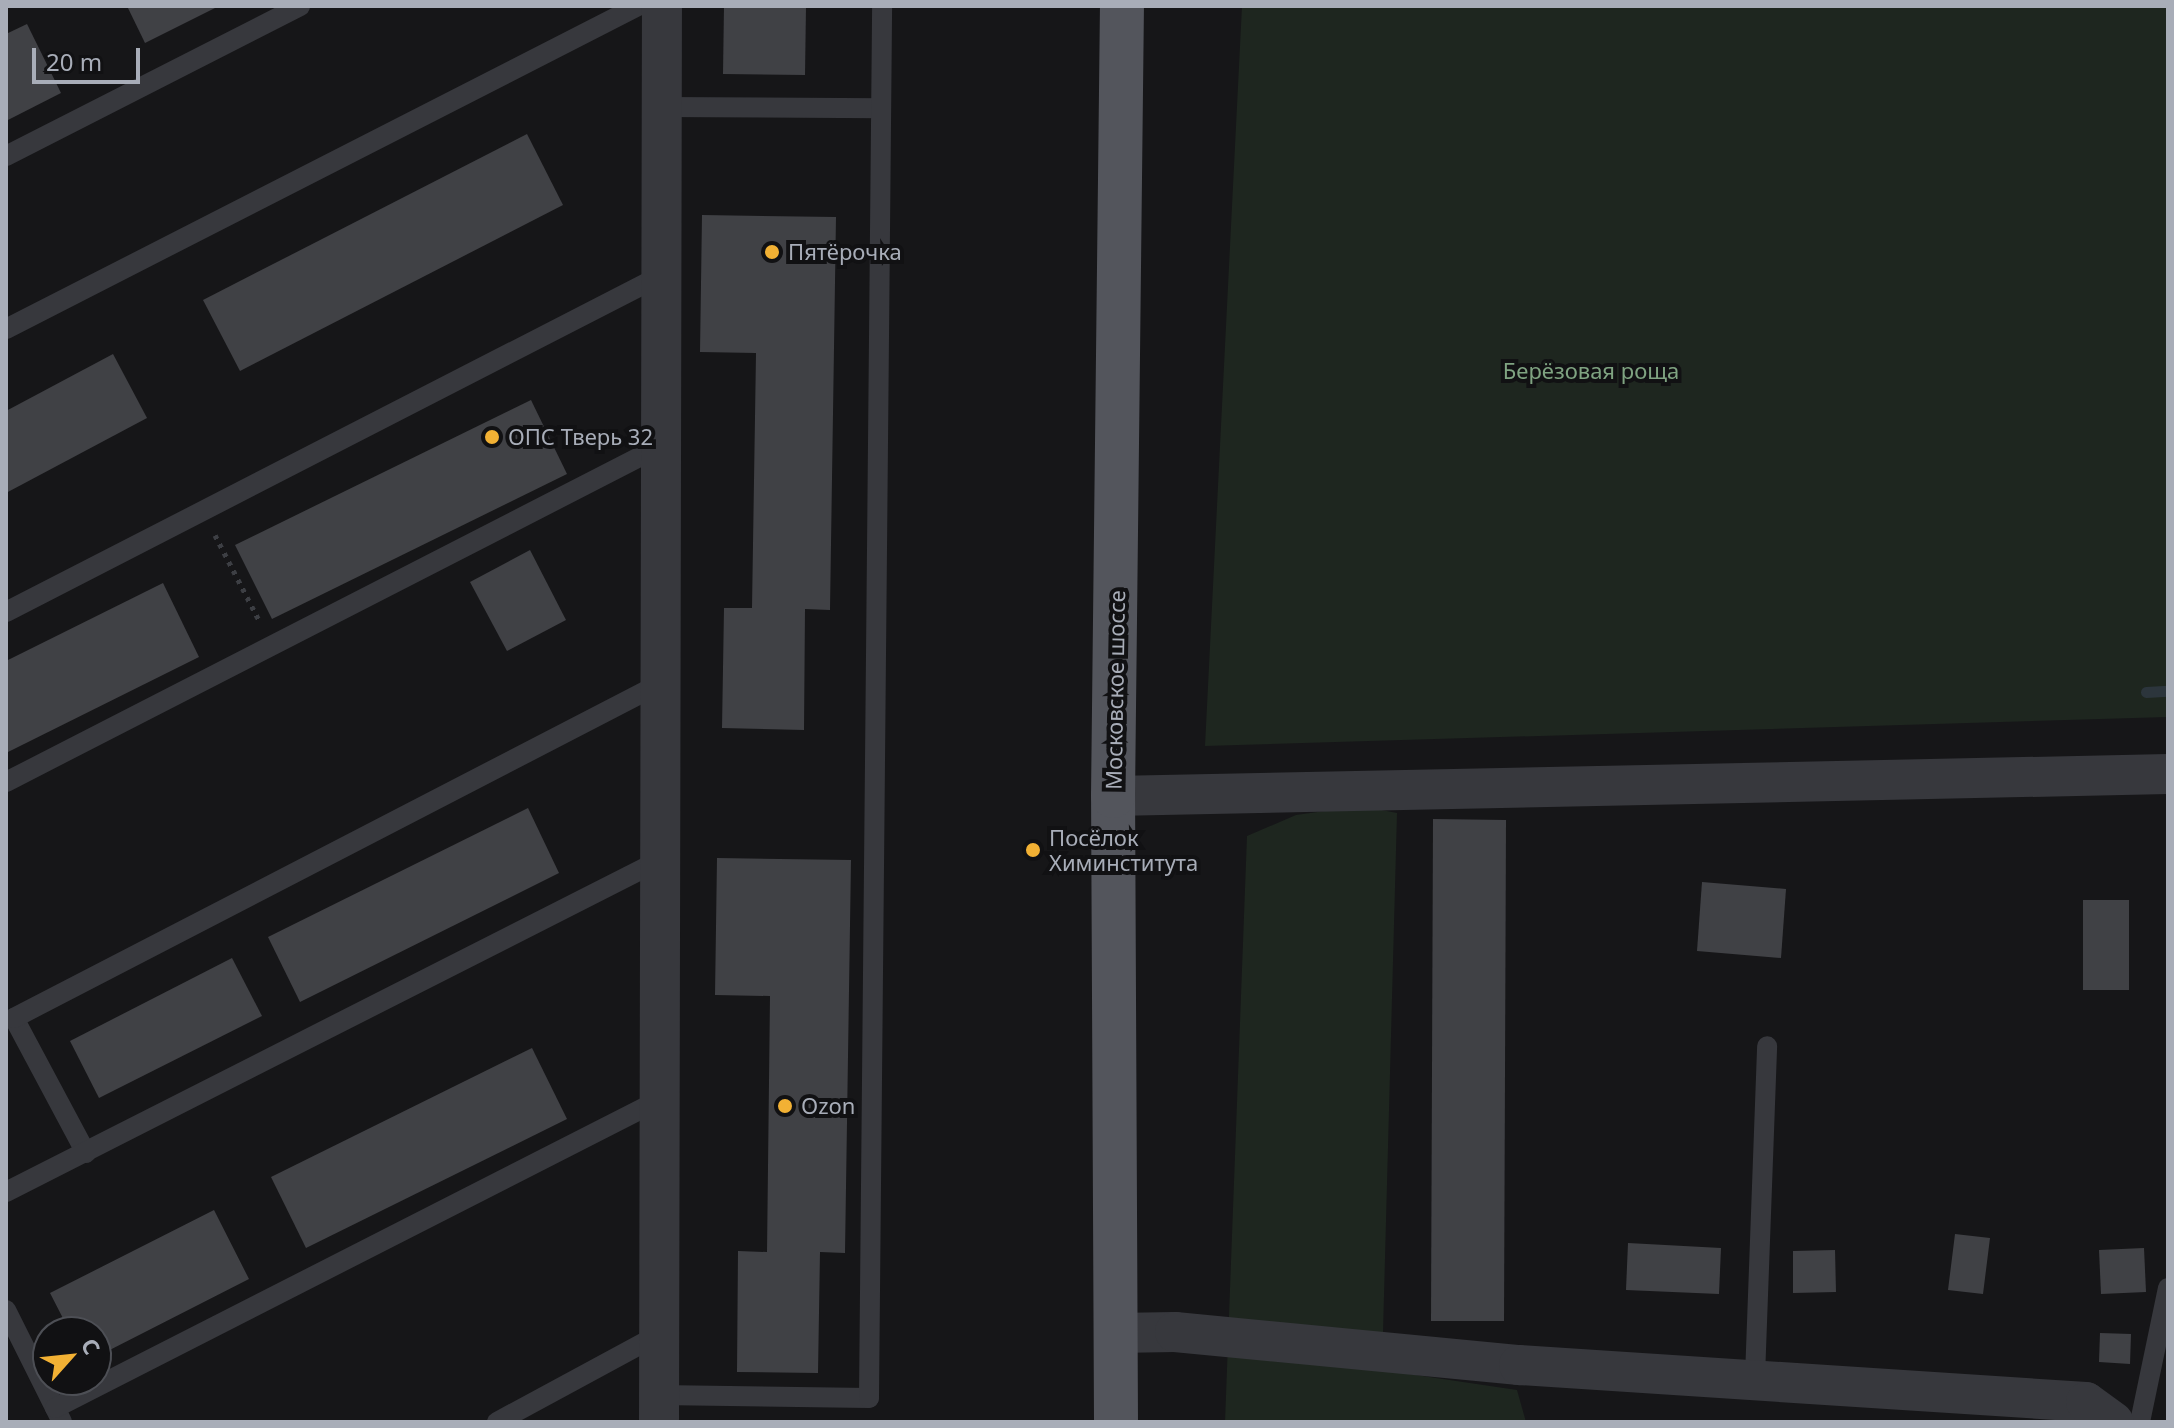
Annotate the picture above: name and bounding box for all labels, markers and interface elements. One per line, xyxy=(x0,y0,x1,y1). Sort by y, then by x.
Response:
scale bar xyxy=(36,32,144,82)
text: 20 m xyxy=(46,45,102,78)
place label: Пятёрочка xyxy=(788,239,902,265)
marker: Пятёрочка xyxy=(763,243,781,261)
park label: Берёзовая роща xyxy=(1503,358,1679,384)
place label: ОПС Тверь 32 xyxy=(508,424,653,450)
marker: ОПС Тверь 32 xyxy=(483,428,501,446)
street label: Московское шоссе xyxy=(1100,590,1130,790)
place label: Посёлок Химинститута xyxy=(1049,824,1198,876)
marker: Посёлок Химинститута xyxy=(1024,841,1042,859)
place label: Ozon xyxy=(801,1093,855,1119)
marker: Ozon xyxy=(776,1097,794,1115)
north arrow xyxy=(32,1316,112,1396)
text: С xyxy=(75,1333,108,1359)

